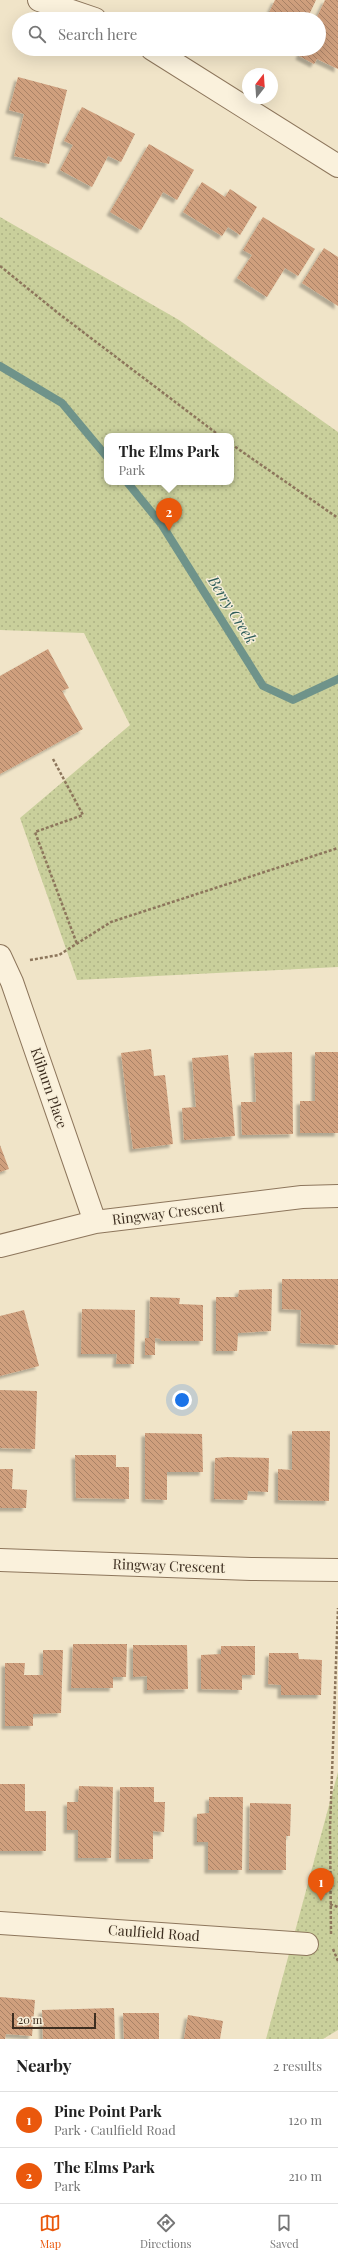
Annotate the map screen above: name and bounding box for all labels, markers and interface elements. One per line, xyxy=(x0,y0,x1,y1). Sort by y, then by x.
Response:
search box xyxy=(12,12,326,56)
icon: search xyxy=(26,23,48,45)
text: Search here xyxy=(58,24,137,44)
north arrow xyxy=(242,68,278,104)
popup xyxy=(104,433,234,485)
text: The Elms Park xyxy=(119,441,219,461)
text: Park xyxy=(119,461,145,478)
pin: 2 xyxy=(156,498,182,531)
water label: Berry Creek xyxy=(204,571,262,647)
street label: Kliburn Place xyxy=(27,1045,72,1131)
street label: Ringway Crescent xyxy=(111,1196,226,1229)
your location xyxy=(172,1390,192,1410)
street label: Ringway Crescent xyxy=(112,1554,227,1577)
pin: 1 xyxy=(308,1868,334,1901)
street label: Caulfield Road xyxy=(108,1920,201,1945)
scale bar xyxy=(12,2011,96,2030)
text: 20 m xyxy=(18,2012,42,2027)
text: Nearby xyxy=(16,2054,71,2076)
text: 2 results xyxy=(273,2057,322,2074)
text: Pine Point Park xyxy=(54,2101,162,2121)
text: 1 xyxy=(27,2111,31,2128)
text: 120 m xyxy=(288,2111,322,2128)
text: Park · Caulfield Road xyxy=(54,2121,176,2138)
text: The Elms Park xyxy=(54,2157,155,2177)
text: 2 xyxy=(26,2167,32,2184)
text: 210 m xyxy=(288,2167,322,2184)
text: Park xyxy=(54,2177,81,2194)
tab: Map xyxy=(39,2212,61,2251)
tab: Directions xyxy=(140,2212,191,2251)
tab: Saved xyxy=(270,2212,299,2251)

